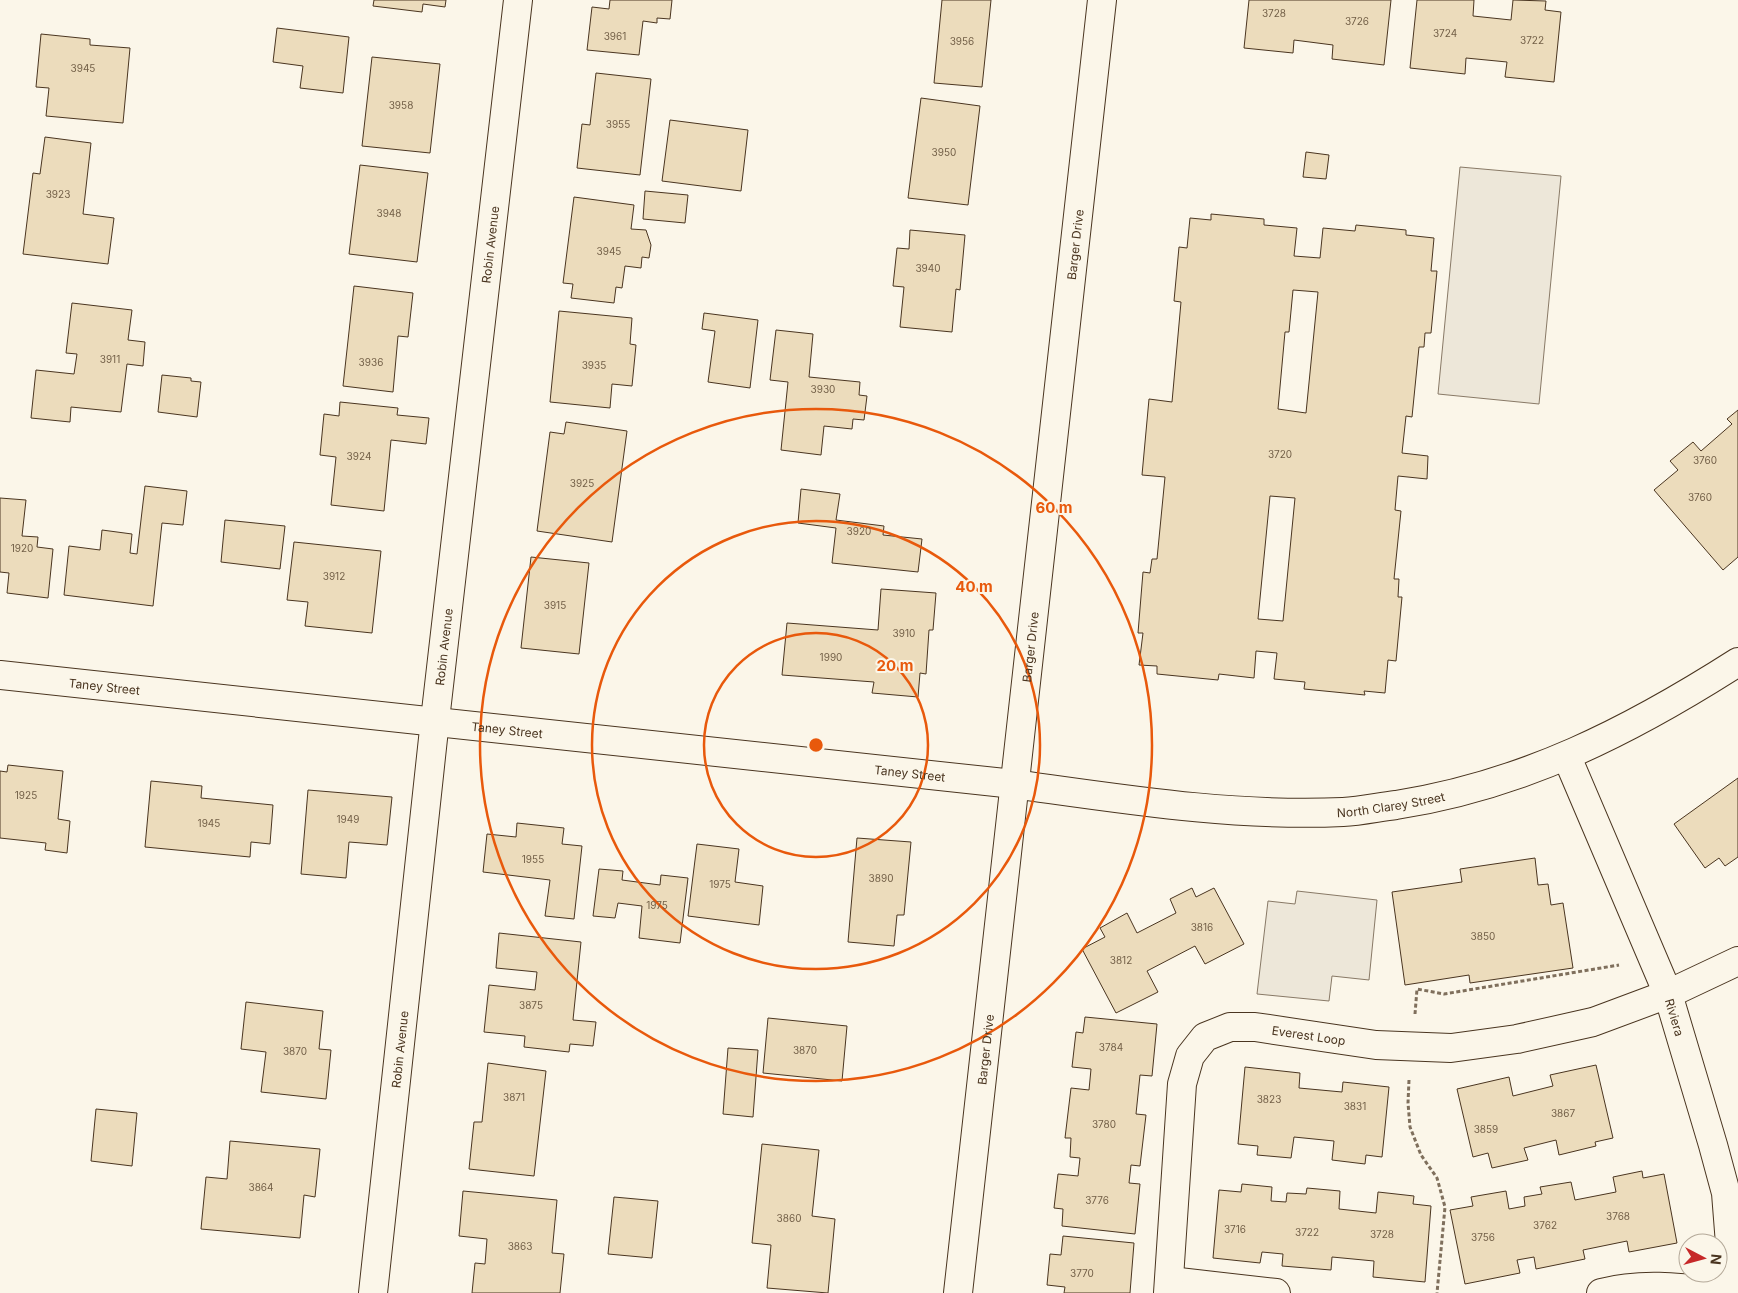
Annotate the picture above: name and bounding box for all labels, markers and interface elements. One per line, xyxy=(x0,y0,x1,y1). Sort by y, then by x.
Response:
house number: 3728 xyxy=(1262,7,1286,19)
house number: 3726 xyxy=(1345,15,1369,27)
house number: 3724 xyxy=(1433,27,1457,39)
house number: 3961 xyxy=(604,30,626,42)
house number: 3722 xyxy=(1520,34,1544,46)
house number: 3956 xyxy=(950,35,974,47)
house number: 3945 xyxy=(71,62,95,74)
house number: 3958 xyxy=(389,99,413,111)
house number: 3955 xyxy=(606,118,630,130)
house number: 3950 xyxy=(932,146,956,158)
house number: 3923 xyxy=(46,188,70,200)
street label: Robin Avenue xyxy=(478,205,502,284)
house number: 3948 xyxy=(376,207,402,219)
street label: Barger Drive xyxy=(1063,208,1086,281)
house number: 3945 xyxy=(597,245,621,257)
house number: 3940 xyxy=(915,262,941,274)
house number: 3911 xyxy=(100,353,120,365)
house number: 3936 xyxy=(359,356,383,368)
house number: 3935 xyxy=(582,359,606,371)
house number: 3930 xyxy=(811,383,835,395)
house number: 3720 xyxy=(1268,448,1292,460)
house number: 3924 xyxy=(347,450,371,462)
house number: 3760 xyxy=(1693,454,1717,466)
house number: 3925 xyxy=(570,477,594,489)
house number: 3760 xyxy=(1688,491,1712,503)
text: 60 m xyxy=(1035,498,1073,517)
house number: 3920 xyxy=(847,525,871,537)
house number: 1920 xyxy=(11,542,33,554)
house number: 3912 xyxy=(323,570,345,582)
text: 40 m xyxy=(955,577,993,596)
house number: 3915 xyxy=(544,599,566,611)
street label: Robin Avenue xyxy=(432,607,455,686)
street label: Barger Drive xyxy=(1019,611,1041,683)
house number: 3910 xyxy=(893,627,915,639)
house number: 1990 xyxy=(820,651,842,663)
text: 20 m xyxy=(877,656,913,675)
street label: Taney Street xyxy=(68,675,141,698)
street label: Taney Street xyxy=(471,718,543,741)
centre of rings xyxy=(807,736,825,754)
street label: Taney Street xyxy=(873,762,946,784)
street label: North Clarey Street xyxy=(1337,788,1446,820)
house number: 1925 xyxy=(15,789,37,801)
house number: 1949 xyxy=(337,813,359,825)
house number: 1945 xyxy=(198,817,220,829)
house number: 1955 xyxy=(522,853,544,865)
house number: 3890 xyxy=(869,872,893,884)
house number: 1975 xyxy=(709,878,731,890)
house number: 1975 xyxy=(646,899,668,911)
house number: 3816 xyxy=(1191,921,1213,933)
house number: 3850 xyxy=(1471,930,1495,942)
house number: 3812 xyxy=(1110,954,1132,966)
street label: Riviera xyxy=(1662,997,1688,1038)
house number: 3875 xyxy=(519,999,543,1011)
street label: Robin Avenue xyxy=(388,1010,411,1089)
street label: Barger Drive xyxy=(974,1013,997,1086)
street label: Everest Loop xyxy=(1271,1022,1347,1048)
house number: 3784 xyxy=(1099,1041,1123,1053)
house number: 3870 xyxy=(793,1044,817,1056)
house number: 3870 xyxy=(283,1045,307,1057)
house number: 3871 xyxy=(503,1091,525,1103)
house number: 3823 xyxy=(1257,1093,1281,1105)
house number: 3831 xyxy=(1344,1100,1366,1112)
house number: 3867 xyxy=(1551,1107,1575,1119)
house number: 3780 xyxy=(1092,1118,1116,1130)
house number: 3859 xyxy=(1474,1123,1498,1135)
house number: 3864 xyxy=(248,1181,274,1193)
house number: 3776 xyxy=(1085,1194,1109,1206)
house number: 3768 xyxy=(1606,1210,1630,1222)
house number: 3860 xyxy=(777,1212,801,1224)
house number: 3762 xyxy=(1533,1219,1557,1231)
house number: 3716 xyxy=(1224,1223,1246,1235)
house number: 3722 xyxy=(1295,1226,1319,1238)
house number: 3728 xyxy=(1370,1228,1394,1240)
house number: 3756 xyxy=(1471,1231,1495,1243)
north arrow xyxy=(1678,1233,1728,1283)
house number: 3863 xyxy=(508,1240,532,1252)
text: N xyxy=(1707,1253,1725,1266)
house number: 3770 xyxy=(1070,1267,1094,1279)

